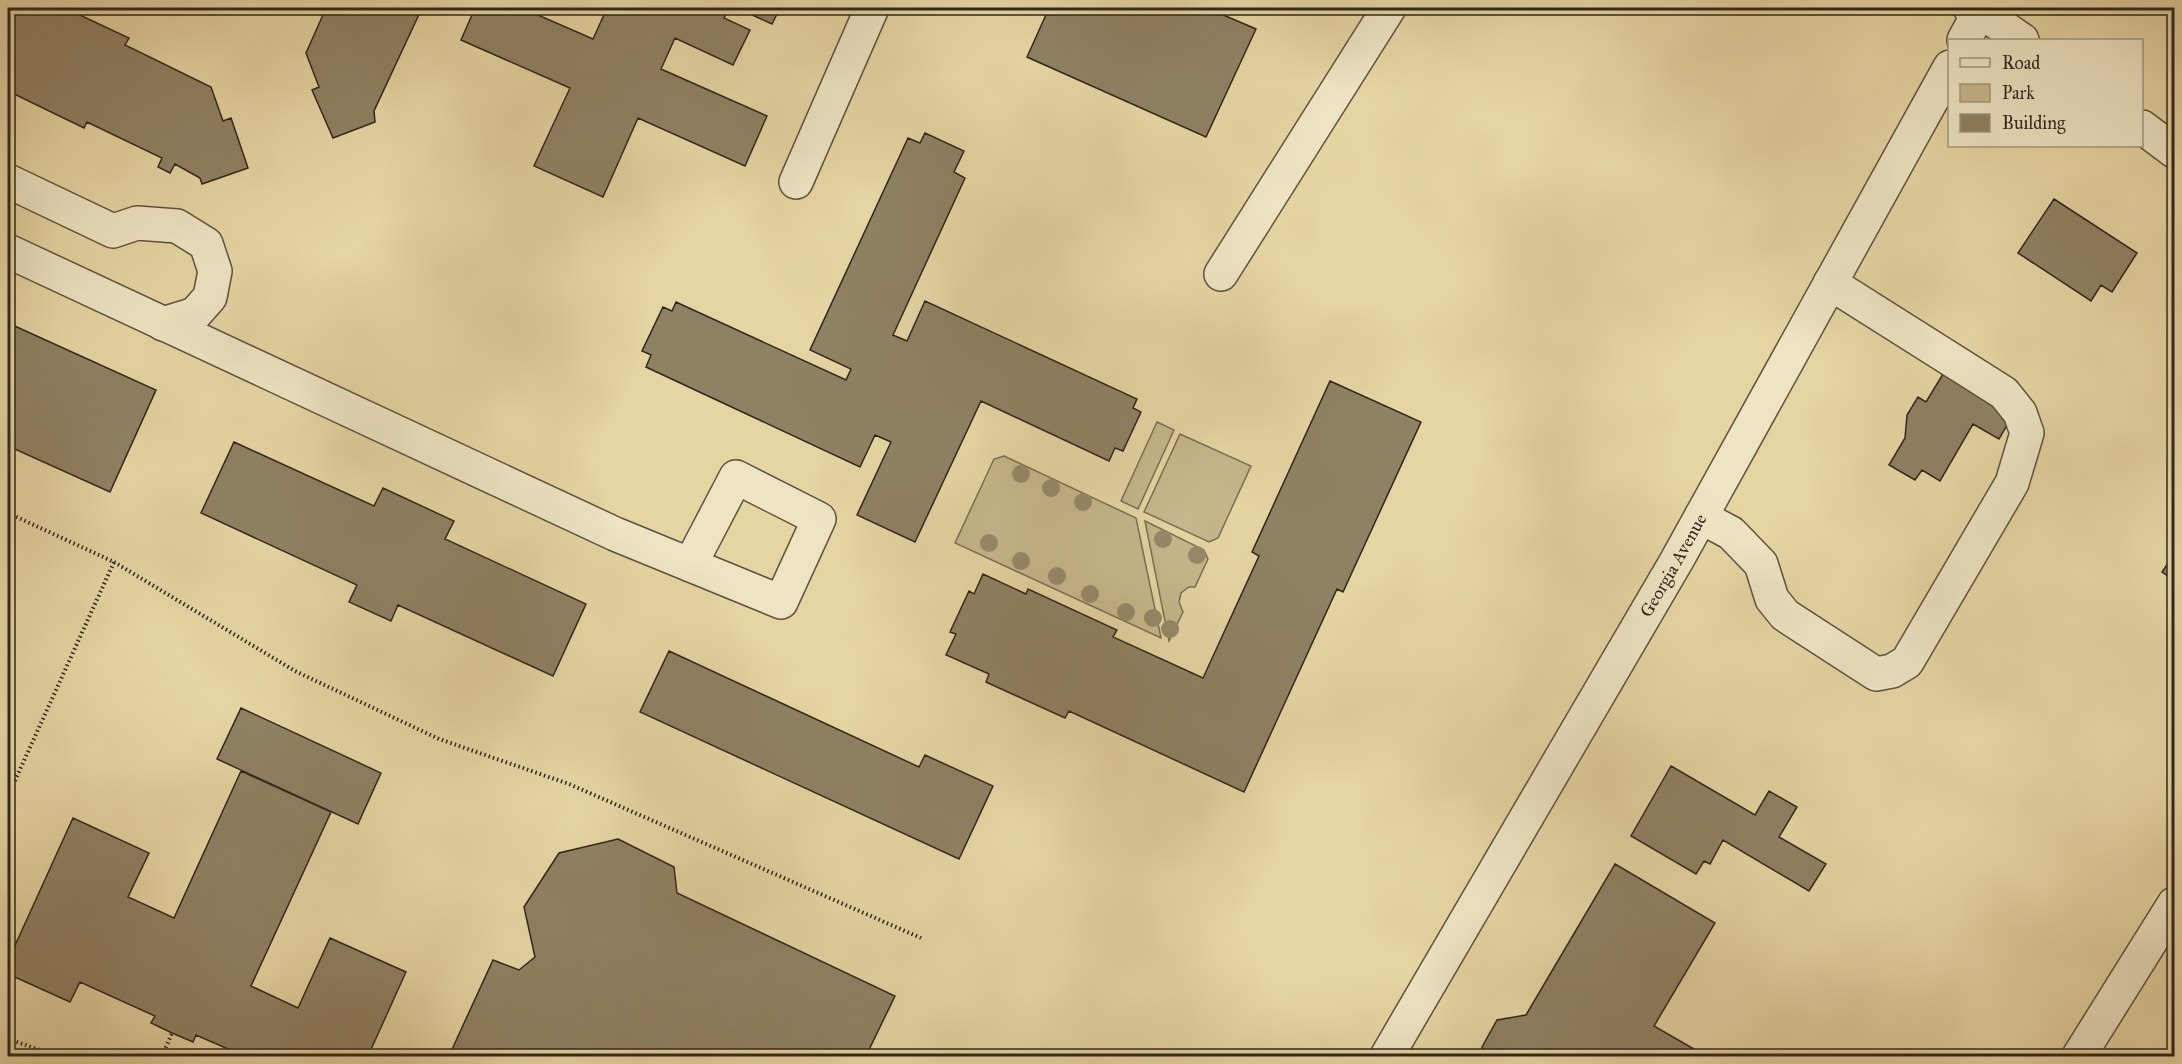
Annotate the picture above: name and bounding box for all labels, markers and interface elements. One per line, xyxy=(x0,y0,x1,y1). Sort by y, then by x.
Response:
legend xyxy=(1948,39,2143,147)
text: Road xyxy=(2002,52,2040,74)
text: Park xyxy=(2002,82,2035,104)
text: Building xyxy=(2002,112,2066,135)
street label: Georgia Avenue xyxy=(1635,510,1711,621)

